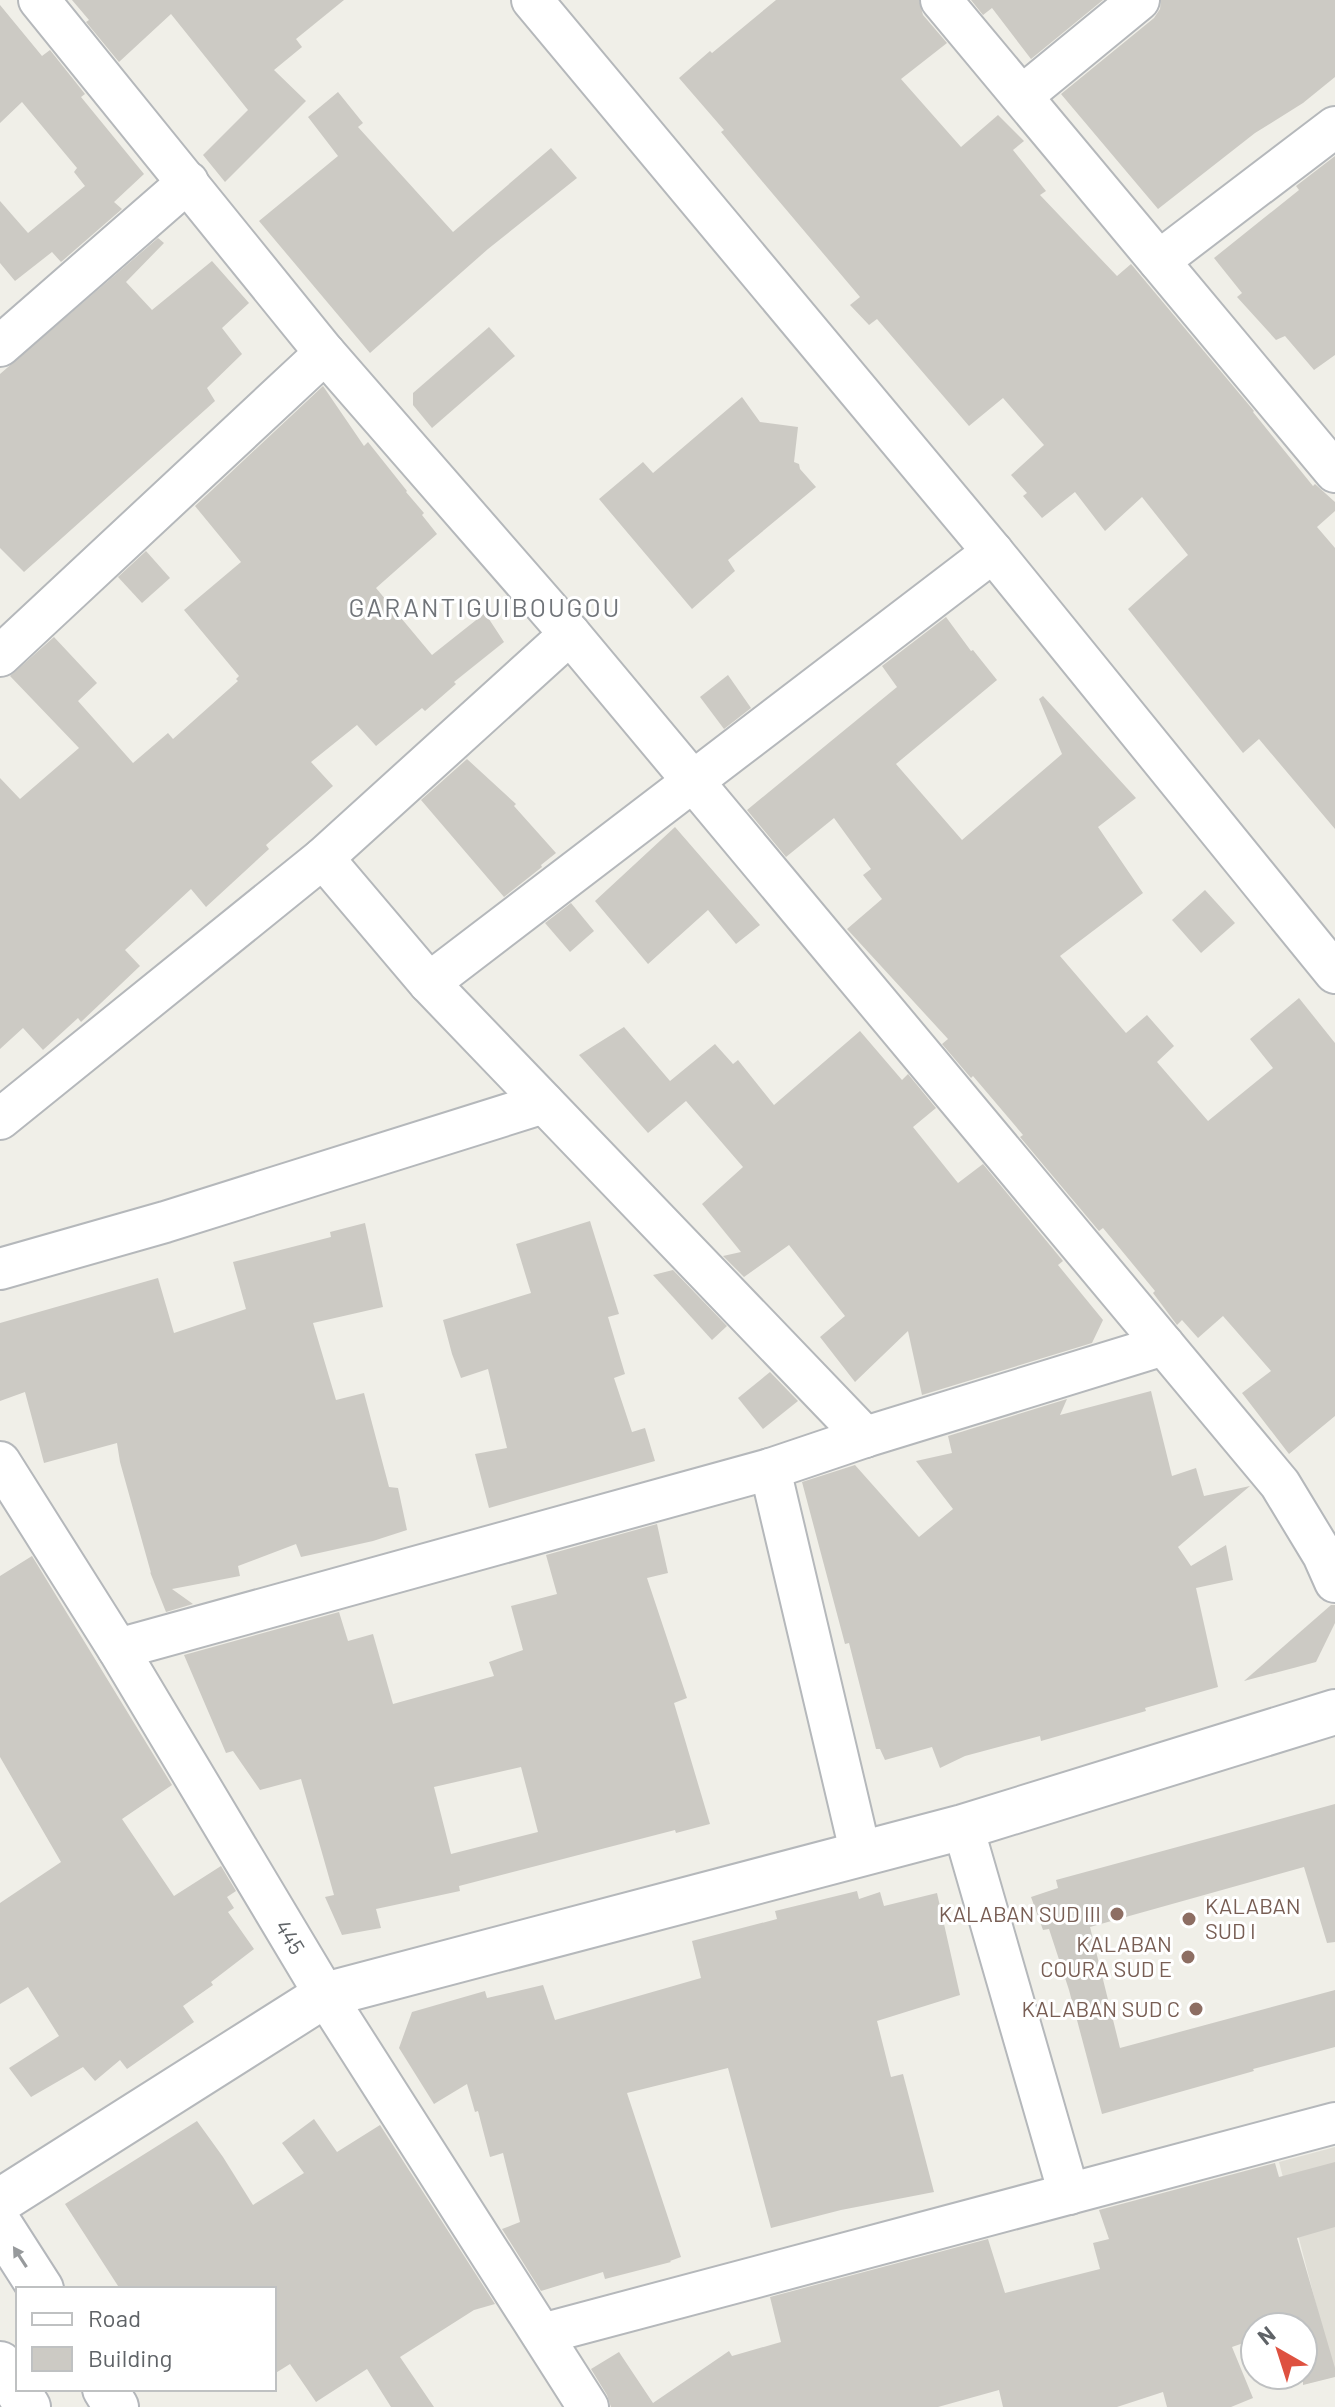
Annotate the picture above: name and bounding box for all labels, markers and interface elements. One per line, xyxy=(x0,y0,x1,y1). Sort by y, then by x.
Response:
district label: GARANTIGUIBOUGOU xyxy=(349,591,621,622)
place label: KALABAN SUD I xyxy=(1205,1892,1301,1943)
place label: KALABAN SUD III xyxy=(939,1900,1101,1926)
marker: KALABAN SUD III xyxy=(1108,1905,1126,1923)
marker: KALABAN SUD I xyxy=(1180,1910,1198,1928)
street label: 445 xyxy=(271,1915,311,1958)
place label: KALABAN COURA SUD E xyxy=(1040,1930,1172,1981)
marker: KALABAN COURA SUD E xyxy=(1179,1948,1197,1966)
place label: KALABAN SUD C xyxy=(1021,1995,1180,2021)
marker: KALABAN SUD C xyxy=(1187,2000,1205,2018)
one-way arrow xyxy=(14,2246,28,2268)
legend xyxy=(16,2287,276,2391)
text: Road xyxy=(88,2303,141,2332)
north arrow xyxy=(1239,2311,1319,2391)
text: N xyxy=(1252,2320,1280,2349)
text: Building xyxy=(88,2343,172,2372)

